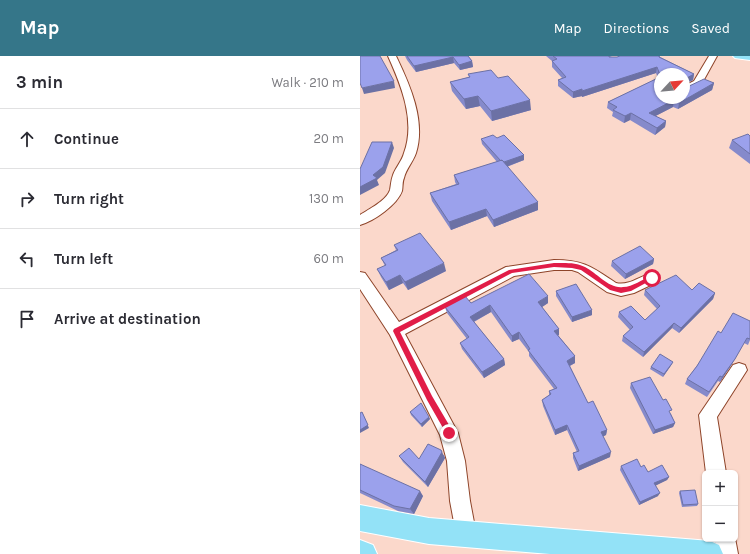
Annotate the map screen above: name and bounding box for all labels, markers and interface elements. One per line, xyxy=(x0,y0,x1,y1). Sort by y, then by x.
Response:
text: Map xyxy=(20,17,59,39)
text: Map xyxy=(554,20,582,37)
text: Directions xyxy=(604,20,669,37)
text: Saved xyxy=(691,20,730,37)
north arrow xyxy=(654,68,690,104)
text: 3 min xyxy=(16,72,63,92)
text: Walk · 210 m xyxy=(271,75,344,90)
icon: ahead xyxy=(16,128,38,150)
text: Continue xyxy=(54,130,119,148)
text: 20 m xyxy=(314,131,344,146)
icon: right xyxy=(16,188,38,210)
text: Turn right xyxy=(54,190,124,208)
text: 130 m xyxy=(309,191,344,206)
icon: left xyxy=(16,248,38,270)
text: Turn left xyxy=(54,250,113,268)
text: 60 m xyxy=(314,251,344,266)
route start xyxy=(643,269,661,287)
icon: arrive xyxy=(16,308,38,330)
text: Arrive at destination xyxy=(54,310,201,328)
route end xyxy=(440,424,458,442)
map controls xyxy=(702,470,738,542)
button: + xyxy=(702,470,738,506)
button: − xyxy=(702,506,738,542)

